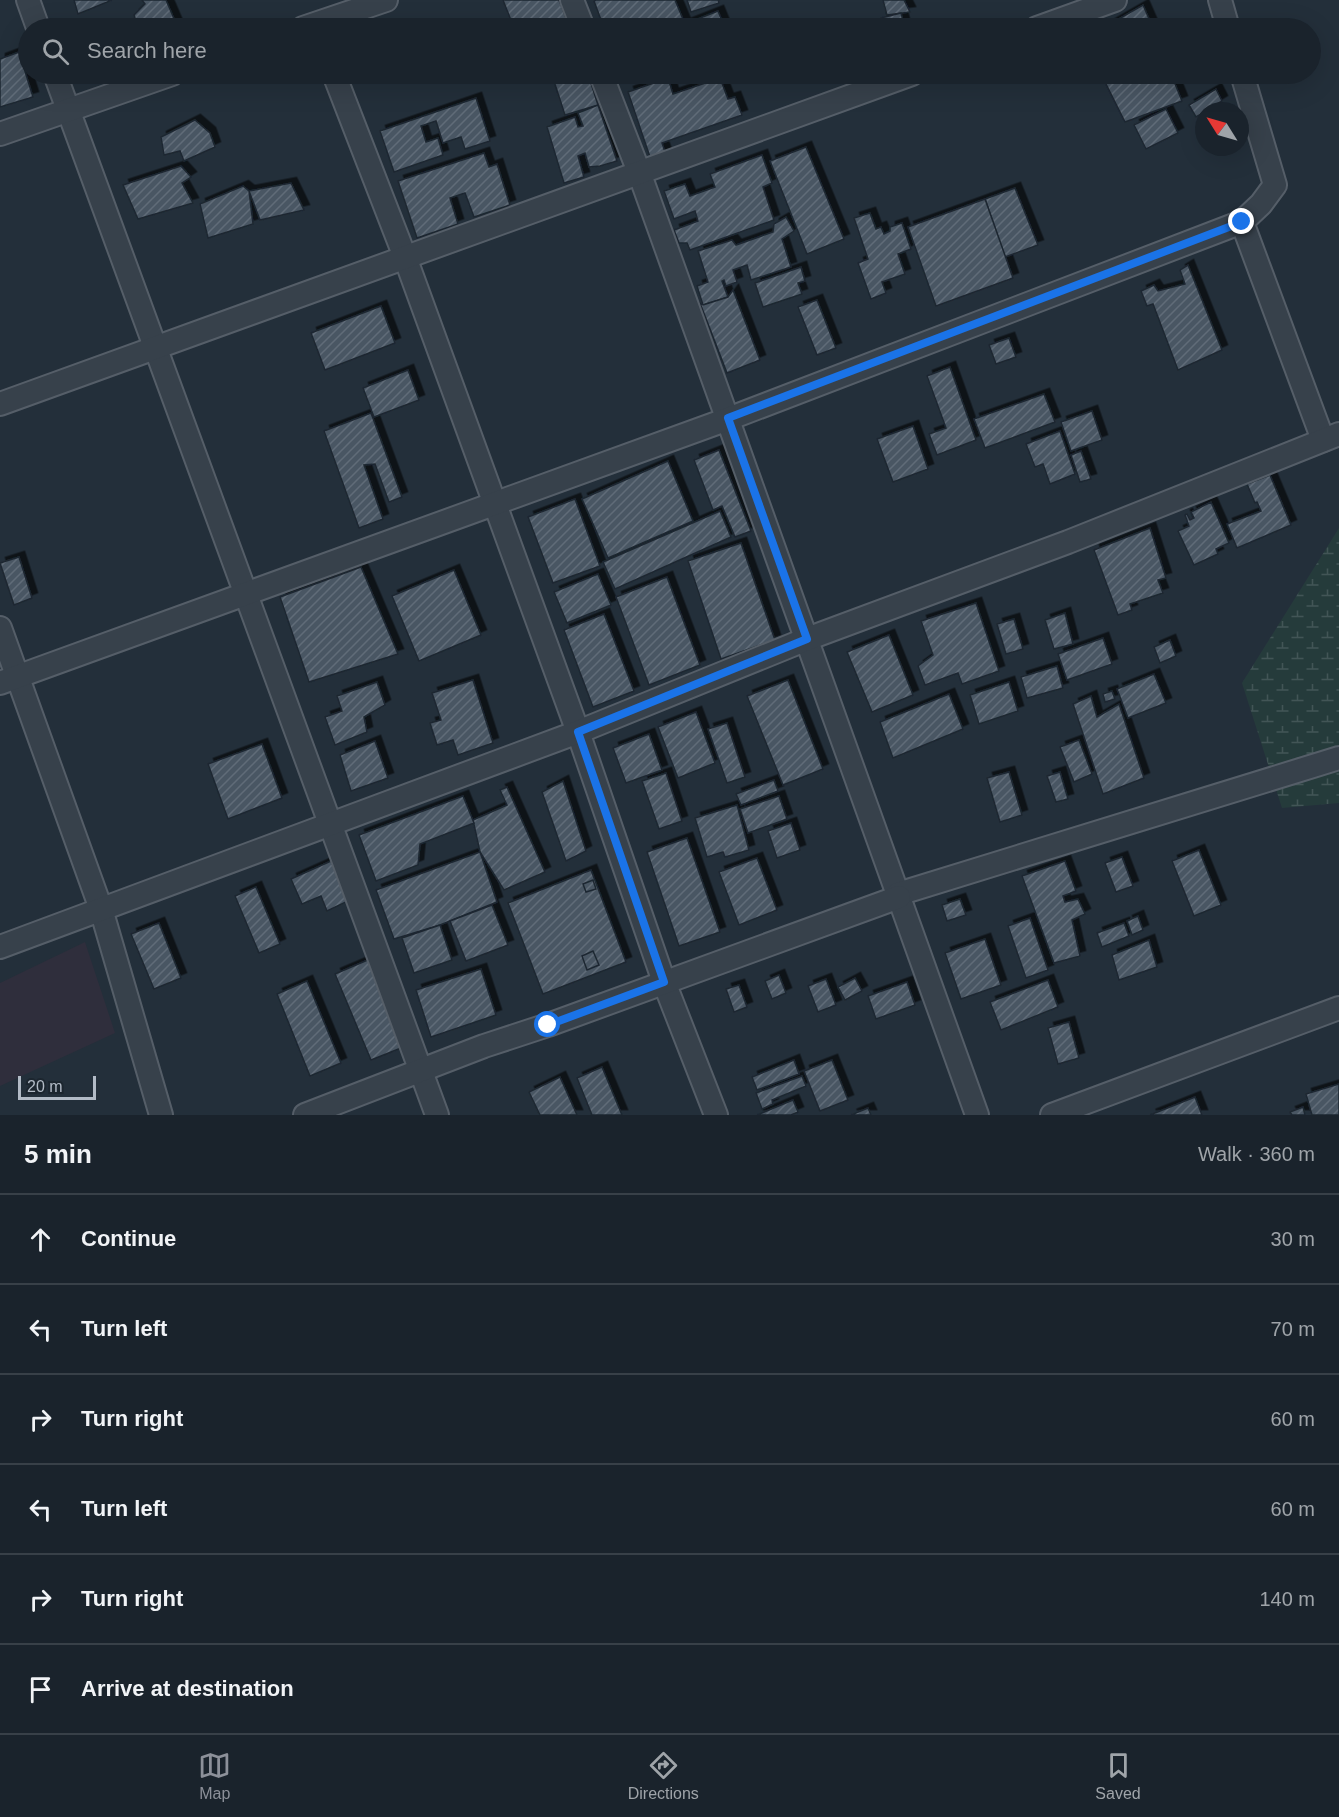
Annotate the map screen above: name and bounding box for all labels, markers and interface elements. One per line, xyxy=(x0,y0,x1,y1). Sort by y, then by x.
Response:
search box xyxy=(18,18,1321,84)
icon: search xyxy=(39,35,72,68)
text: Search here xyxy=(87,38,207,63)
north arrow xyxy=(1195,102,1249,156)
route end xyxy=(1228,208,1254,234)
route start xyxy=(534,1011,560,1037)
scale bar xyxy=(18,1073,96,1100)
text: 20 m xyxy=(27,1078,63,1095)
text: 5 min xyxy=(24,1139,92,1169)
text: Walk · 360 m xyxy=(1198,1143,1315,1165)
icon: ahead xyxy=(24,1223,57,1256)
text: Continue xyxy=(81,1226,176,1251)
text: 30 m xyxy=(1271,1228,1315,1250)
icon: left xyxy=(24,1313,57,1346)
text: Turn left xyxy=(81,1316,167,1341)
text: 70 m xyxy=(1271,1318,1315,1340)
icon: right xyxy=(24,1403,57,1436)
text: Turn right xyxy=(81,1406,183,1431)
text: 60 m xyxy=(1271,1408,1315,1430)
icon: left xyxy=(24,1493,57,1526)
text: Turn left xyxy=(81,1496,167,1521)
text: 60 m xyxy=(1271,1498,1315,1520)
icon: right xyxy=(24,1583,57,1616)
text: Turn right xyxy=(81,1586,183,1611)
text: 140 m xyxy=(1259,1588,1315,1610)
icon: arrive xyxy=(24,1673,57,1706)
text: Arrive at destination xyxy=(81,1676,294,1701)
tab: Map xyxy=(198,1749,231,1803)
tab: Directions xyxy=(628,1749,699,1803)
tab: Saved xyxy=(1095,1749,1141,1803)

